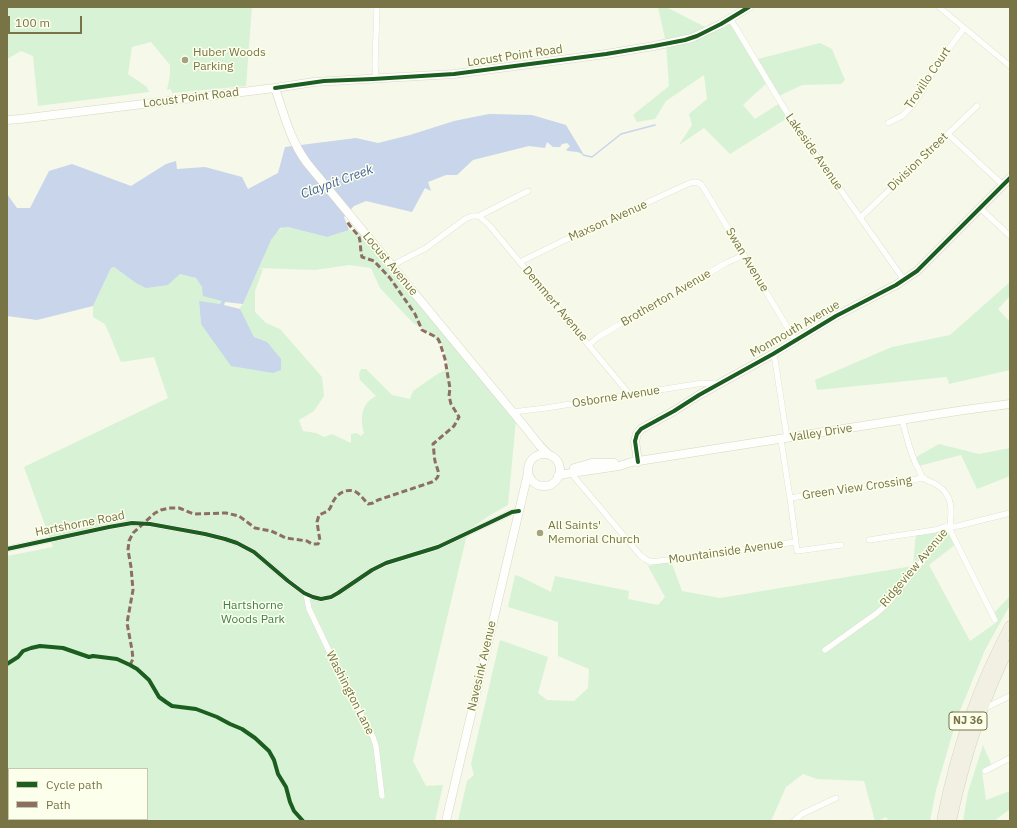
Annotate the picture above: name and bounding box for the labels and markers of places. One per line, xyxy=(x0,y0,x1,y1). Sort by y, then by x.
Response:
place label: Huber Woods Parking xyxy=(193,46,266,74)
marker: Huber Woods Parking xyxy=(180,55,190,65)
place label: All Saints' Memorial Church xyxy=(548,519,640,547)
marker: All Saints' Memorial Church xyxy=(535,528,545,538)

